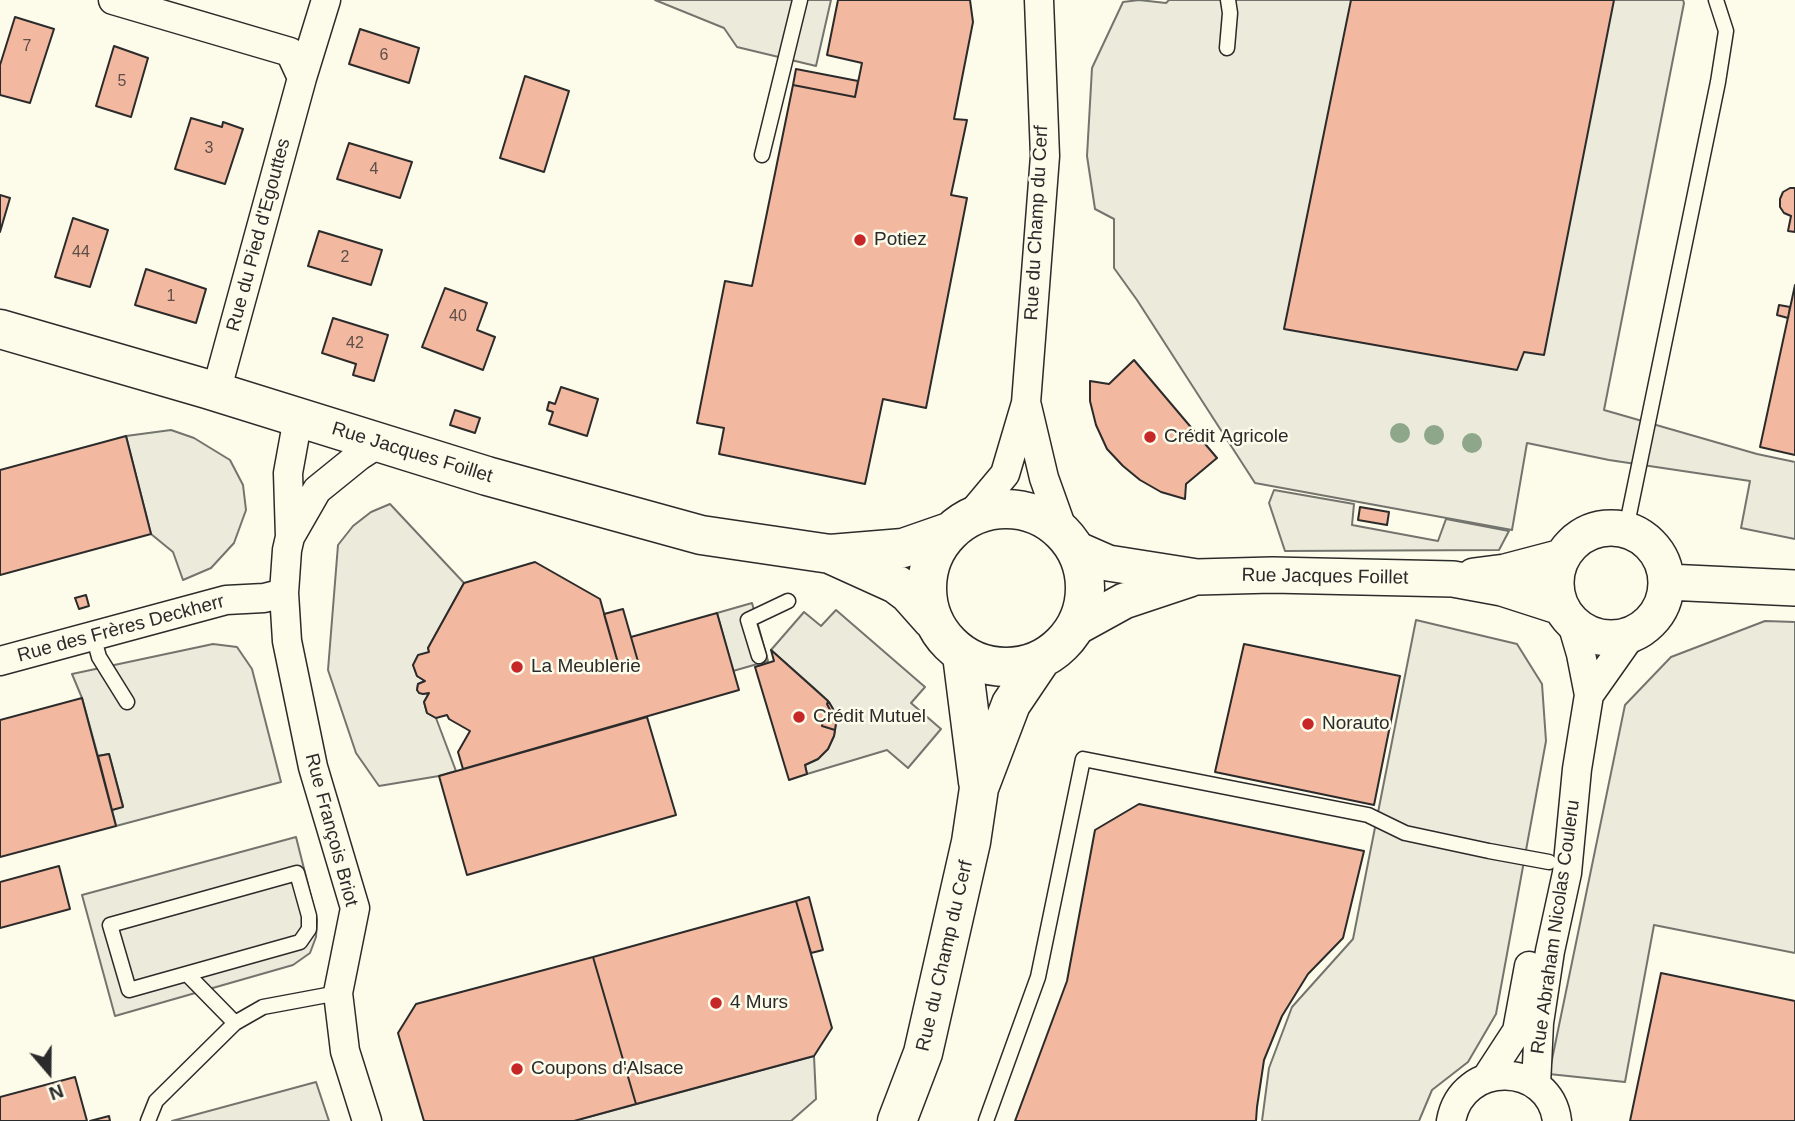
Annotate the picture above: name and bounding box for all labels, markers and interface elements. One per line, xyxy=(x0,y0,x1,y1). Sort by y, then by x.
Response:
house number: 7 xyxy=(23,37,31,57)
house number: 6 xyxy=(380,46,388,66)
house number: 5 xyxy=(118,72,126,92)
street label: Rue du Champ du Cerf xyxy=(1021,125,1053,321)
street label: Rue du Pied d'Egouttes xyxy=(222,136,296,334)
house number: 3 xyxy=(205,139,213,159)
house number: 4 xyxy=(370,160,378,180)
place label: Potiez xyxy=(874,229,927,251)
marker: Potiez xyxy=(852,232,868,248)
house number: 44 xyxy=(72,243,90,263)
house number: 2 xyxy=(341,248,349,268)
house number: 1 xyxy=(167,287,175,307)
house number: 40 xyxy=(449,307,467,327)
house number: 42 xyxy=(346,334,364,354)
street label: Rue Jacques Foillet xyxy=(329,418,495,488)
place label: Crédit Agricole xyxy=(1164,426,1289,448)
marker: Crédit Agricole xyxy=(1142,429,1158,445)
street label: Rue Jacques Foillet xyxy=(1241,564,1409,590)
street label: Rue des Frères Deckherr xyxy=(15,590,227,668)
place label: La Meublerie xyxy=(531,656,641,678)
marker: La Meublerie xyxy=(509,659,525,675)
place label: Crédit Mutuel xyxy=(813,706,926,728)
marker: Crédit Mutuel xyxy=(791,709,807,725)
place label: Norauto xyxy=(1322,713,1390,735)
marker: Norauto xyxy=(1300,716,1316,732)
street label: Rue François Briot xyxy=(300,751,362,909)
street label: Rue Abraham Nicolas Couleru xyxy=(1527,798,1585,1056)
street label: Rue du Champ du Cerf xyxy=(912,858,978,1054)
place label: 4 Murs xyxy=(730,992,788,1014)
marker: 4 Murs xyxy=(708,995,724,1011)
north arrow xyxy=(14,1037,84,1107)
place label: Coupons d'Alsace xyxy=(531,1058,684,1080)
marker: Coupons d'Alsace xyxy=(509,1061,525,1077)
text: N xyxy=(46,1080,66,1104)

